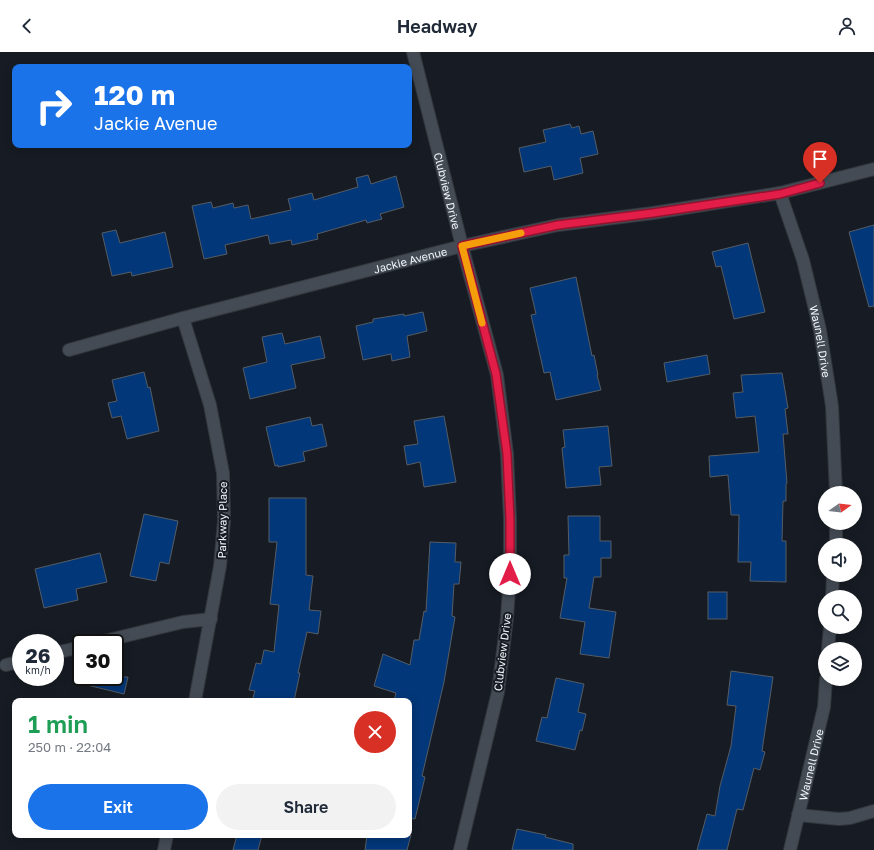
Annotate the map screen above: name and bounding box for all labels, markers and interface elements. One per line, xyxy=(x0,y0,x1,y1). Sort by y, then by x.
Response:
icon: back xyxy=(16,15,38,37)
text: Headway xyxy=(397,15,477,37)
icon: person xyxy=(836,15,858,37)
text: 120 m xyxy=(94,78,175,111)
icon: right xyxy=(28,80,80,132)
text: Jackie Avenue xyxy=(94,112,217,134)
pin xyxy=(803,142,837,183)
icon: arrive xyxy=(809,148,831,170)
street label: Clubview Drive xyxy=(432,151,464,230)
street label: Jackie Avenue xyxy=(372,244,448,275)
street label: Waunell Drive xyxy=(808,304,834,378)
street label: Parkway Place xyxy=(215,481,229,559)
north arrow xyxy=(818,486,862,530)
map controls xyxy=(818,486,862,686)
button: sound xyxy=(818,538,862,582)
position arrow xyxy=(489,553,531,595)
button: search xyxy=(818,590,862,634)
street label: Clubview Drive xyxy=(491,612,513,692)
speed limit sign: 30 xyxy=(72,634,124,686)
button: layers xyxy=(818,642,862,686)
text: 26 xyxy=(26,643,50,667)
text: km/h xyxy=(25,664,51,676)
text: 1 min xyxy=(28,709,88,738)
button: close xyxy=(354,711,396,753)
street label: Waunell Drive xyxy=(796,727,825,802)
text: 250 m · 22:04 xyxy=(28,739,111,755)
button: Exit xyxy=(28,784,208,830)
button: Share xyxy=(216,784,396,830)

